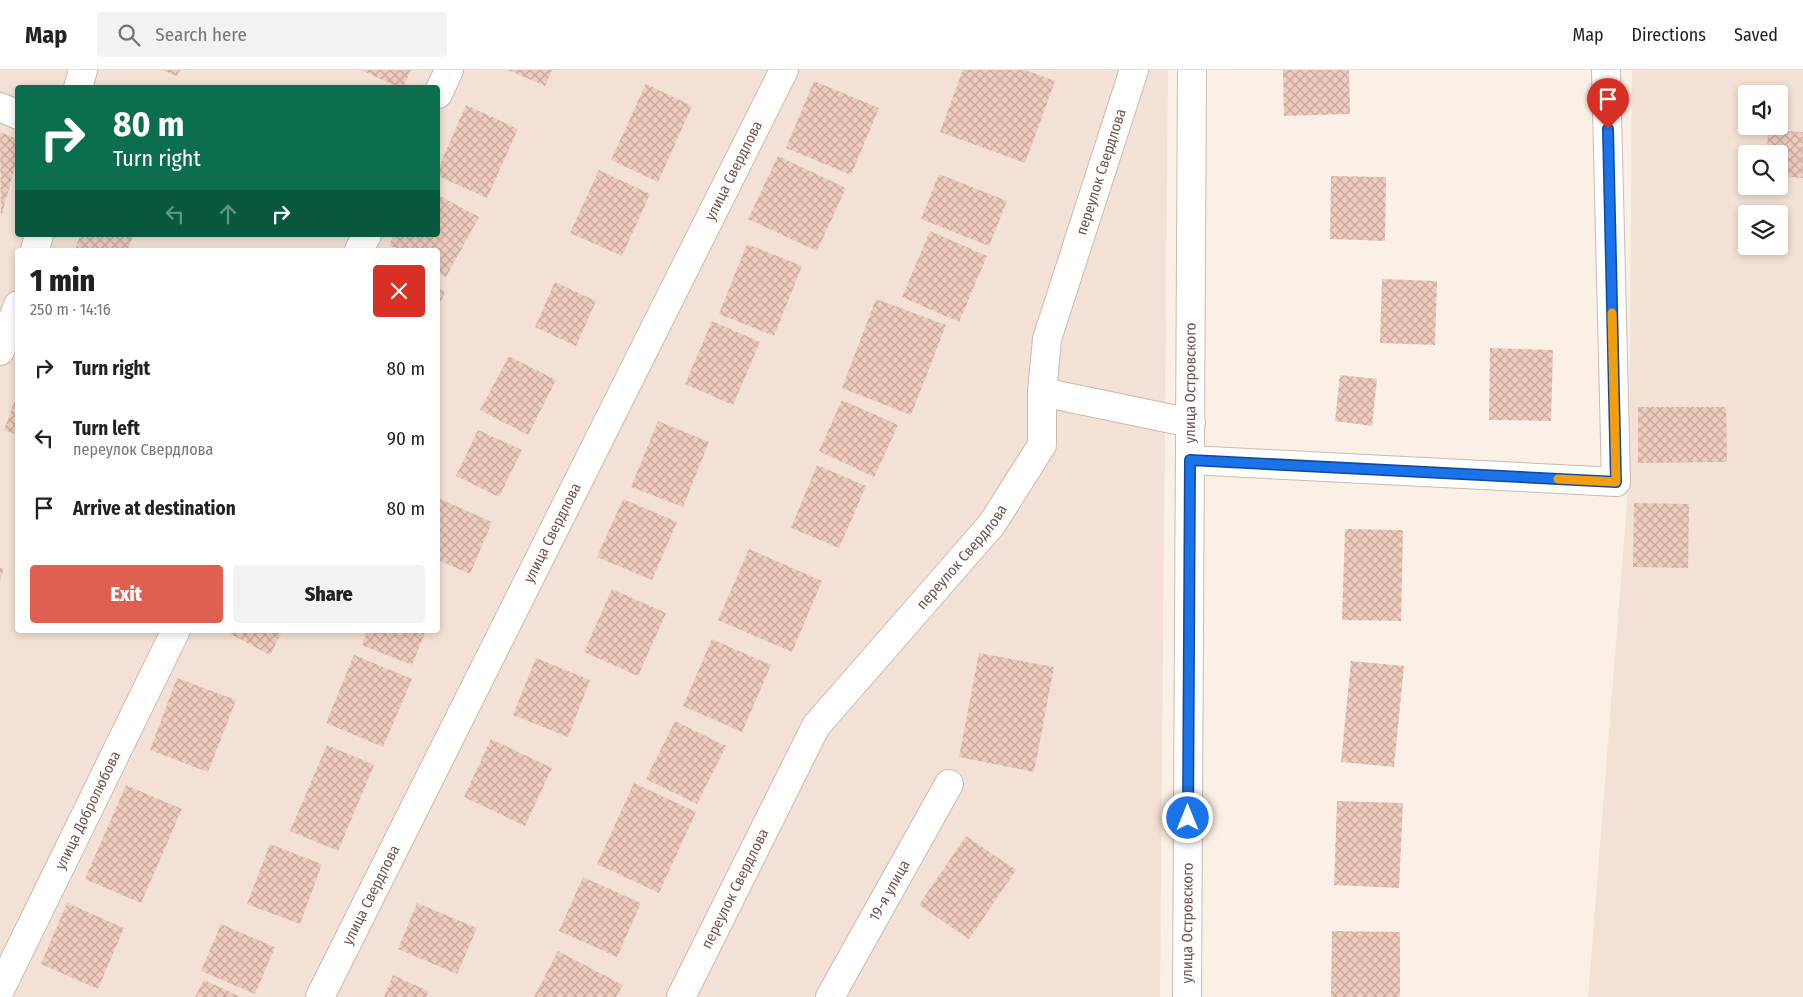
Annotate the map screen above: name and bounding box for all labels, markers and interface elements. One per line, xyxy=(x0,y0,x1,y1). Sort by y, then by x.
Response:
search box xyxy=(97,12,447,57)
text: Map xyxy=(25,21,67,49)
icon: search xyxy=(115,21,143,49)
text: Search here xyxy=(155,23,247,46)
text: Map xyxy=(1572,24,1604,46)
text: Directions xyxy=(1632,24,1706,46)
text: Saved xyxy=(1734,24,1778,46)
pin xyxy=(1587,78,1629,129)
icon: arrive xyxy=(1594,85,1622,113)
map controls xyxy=(1738,85,1788,255)
button: sound xyxy=(1738,85,1788,135)
text: 80 m xyxy=(113,103,185,145)
icon: right xyxy=(30,105,95,170)
street label: переулок Свердлова xyxy=(1072,107,1130,237)
street label: улица Свердлова xyxy=(701,118,766,224)
text: Turn right xyxy=(113,145,201,172)
button: search xyxy=(1738,145,1788,195)
icon: left xyxy=(161,200,189,228)
icon: ahead xyxy=(214,200,242,228)
icon: right xyxy=(267,200,295,228)
button: layers xyxy=(1738,205,1788,255)
text: 1 min xyxy=(30,263,95,299)
button: close xyxy=(373,265,425,317)
text: 250 m · 14:16 xyxy=(30,300,111,319)
street label: улица Островского xyxy=(1181,322,1200,444)
icon: right xyxy=(30,354,58,382)
text: Turn right xyxy=(73,357,150,380)
text: 80 m xyxy=(387,357,425,380)
text: Turn left xyxy=(73,417,140,440)
icon: left xyxy=(30,424,58,452)
text: 90 m xyxy=(387,427,425,450)
text: переулок Свердлова xyxy=(73,440,213,459)
street label: улица Свердлова xyxy=(520,480,585,586)
icon: arrive xyxy=(30,494,58,522)
text: Arrive at destination xyxy=(73,497,236,520)
text: 80 m xyxy=(387,497,425,520)
street label: переулок Свердлова xyxy=(913,501,1011,613)
button: Exit xyxy=(30,565,223,623)
button: Share xyxy=(233,565,425,623)
street label: улица Добролюбова xyxy=(51,748,124,873)
position arrow xyxy=(1161,791,1213,843)
street label: переулок Свердлова xyxy=(698,826,772,952)
street label: улица Свердлова xyxy=(339,842,404,948)
street label: 19-я улица xyxy=(865,857,914,924)
street label: улица Островского xyxy=(1178,862,1197,984)

